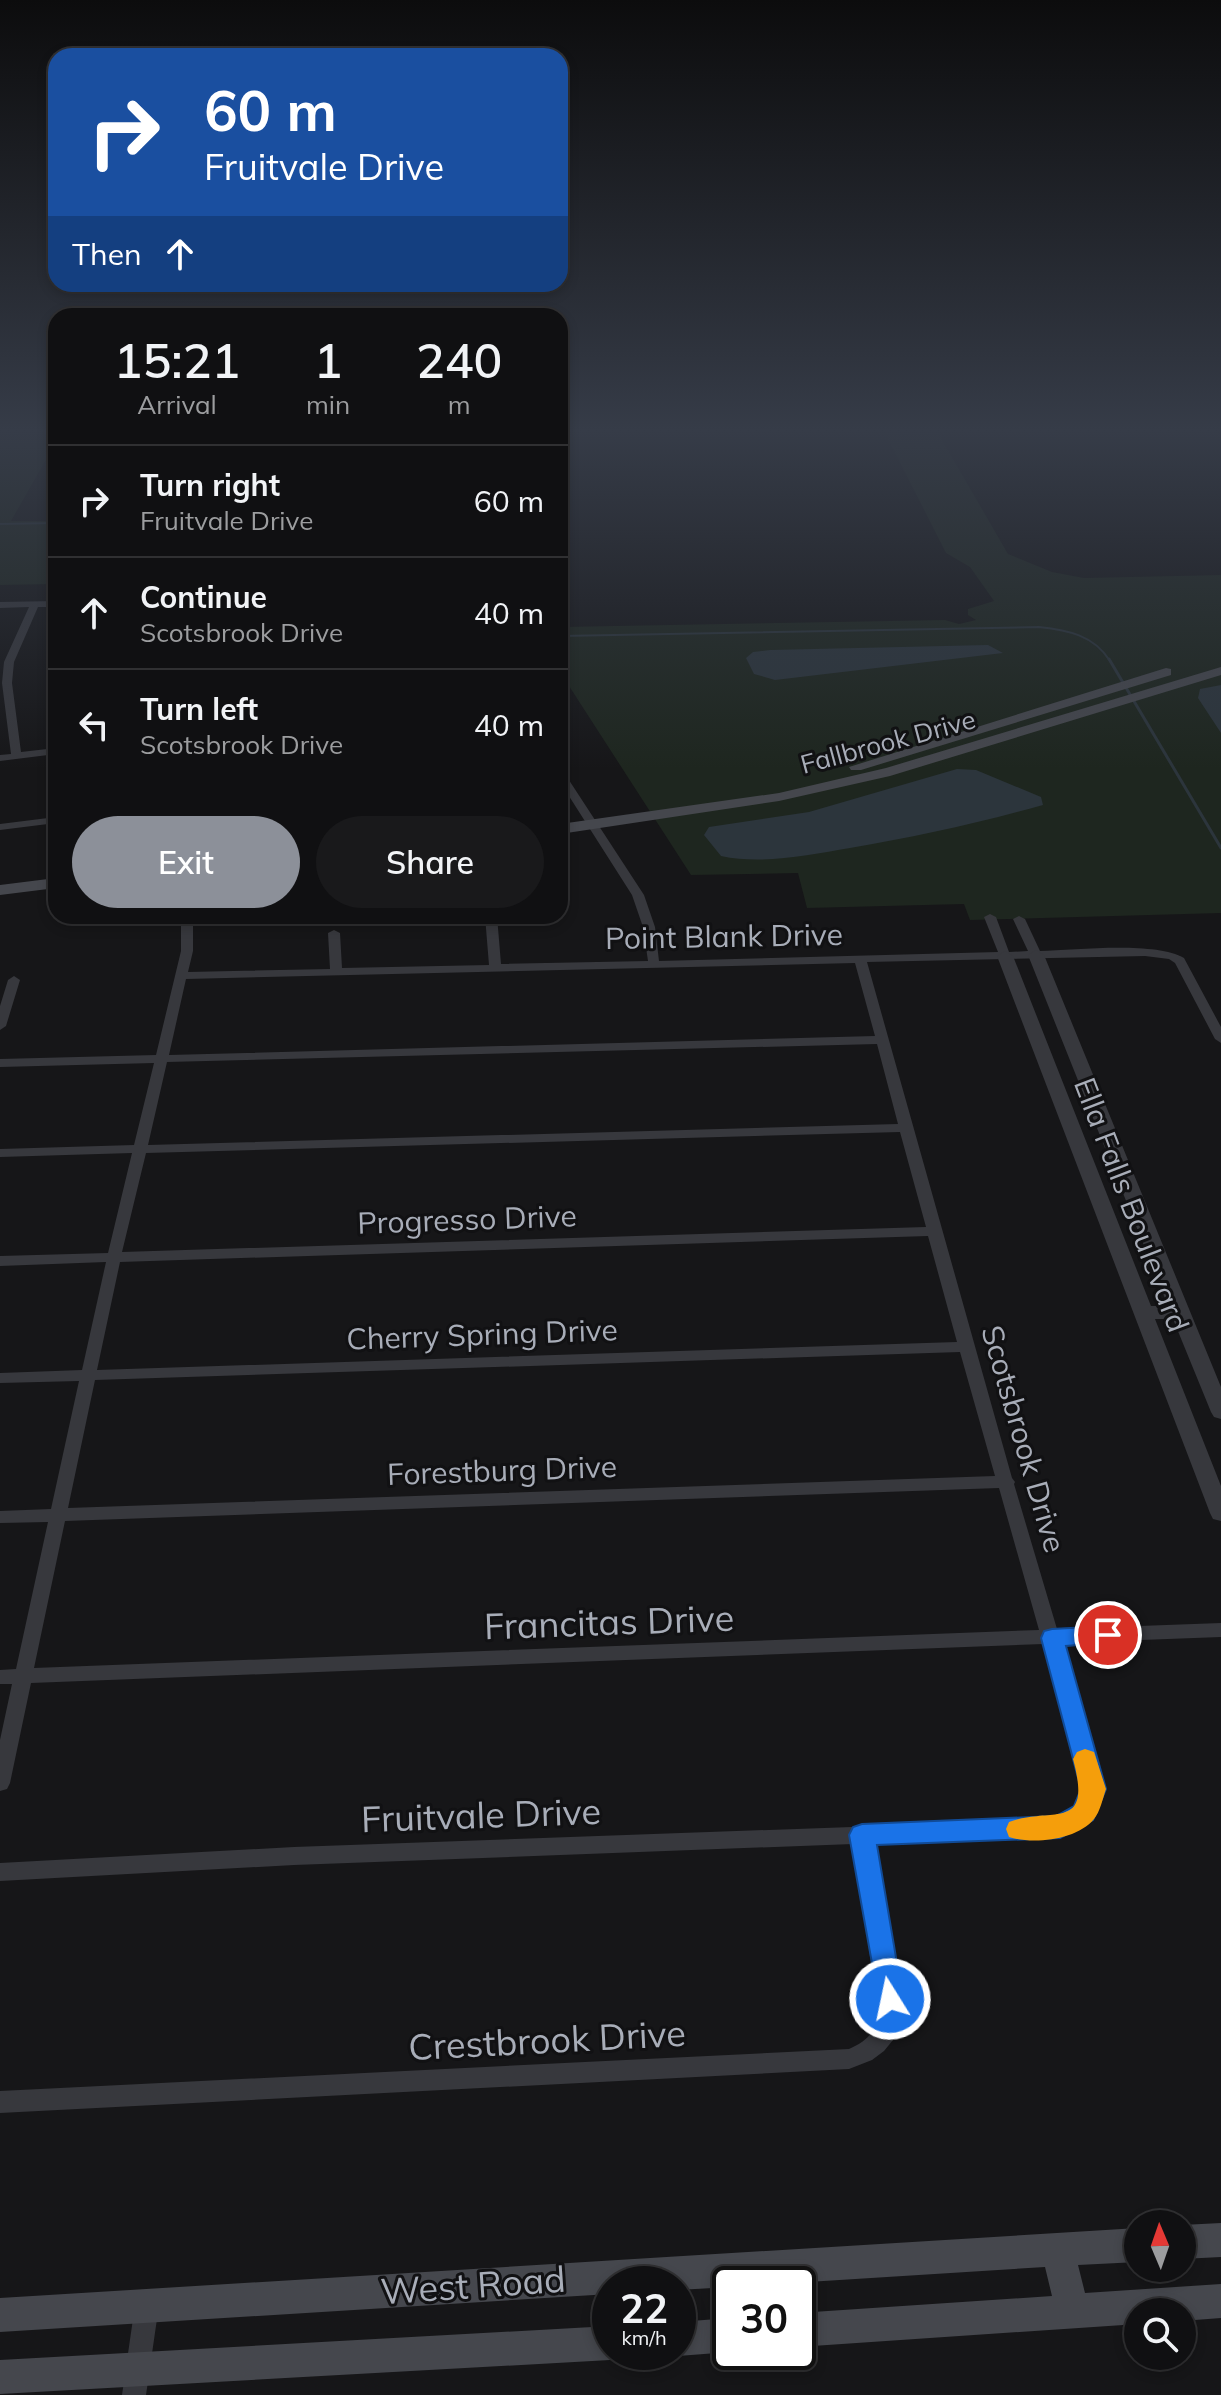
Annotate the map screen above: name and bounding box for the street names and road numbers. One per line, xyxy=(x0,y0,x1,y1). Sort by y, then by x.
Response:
street label: Fallbrook Drive xyxy=(797,702,979,781)
street label: Point Blank Drive xyxy=(605,915,843,957)
street label: Ella Falls Boulevard xyxy=(1066,1072,1198,1337)
street label: Progresso Drive xyxy=(357,1196,577,1242)
street label: Cherry Spring Drive xyxy=(346,1310,618,1358)
street label: Scotsbrook Drive xyxy=(973,1321,1075,1557)
street label: Forestburg Drive xyxy=(386,1447,618,1493)
street label: Francitas Drive xyxy=(483,1595,735,1648)
street label: Fruitvale Drive xyxy=(360,1788,602,1841)
street label: Crestbrook Drive xyxy=(407,2010,687,2069)
street label: West Road xyxy=(379,2256,567,2313)

